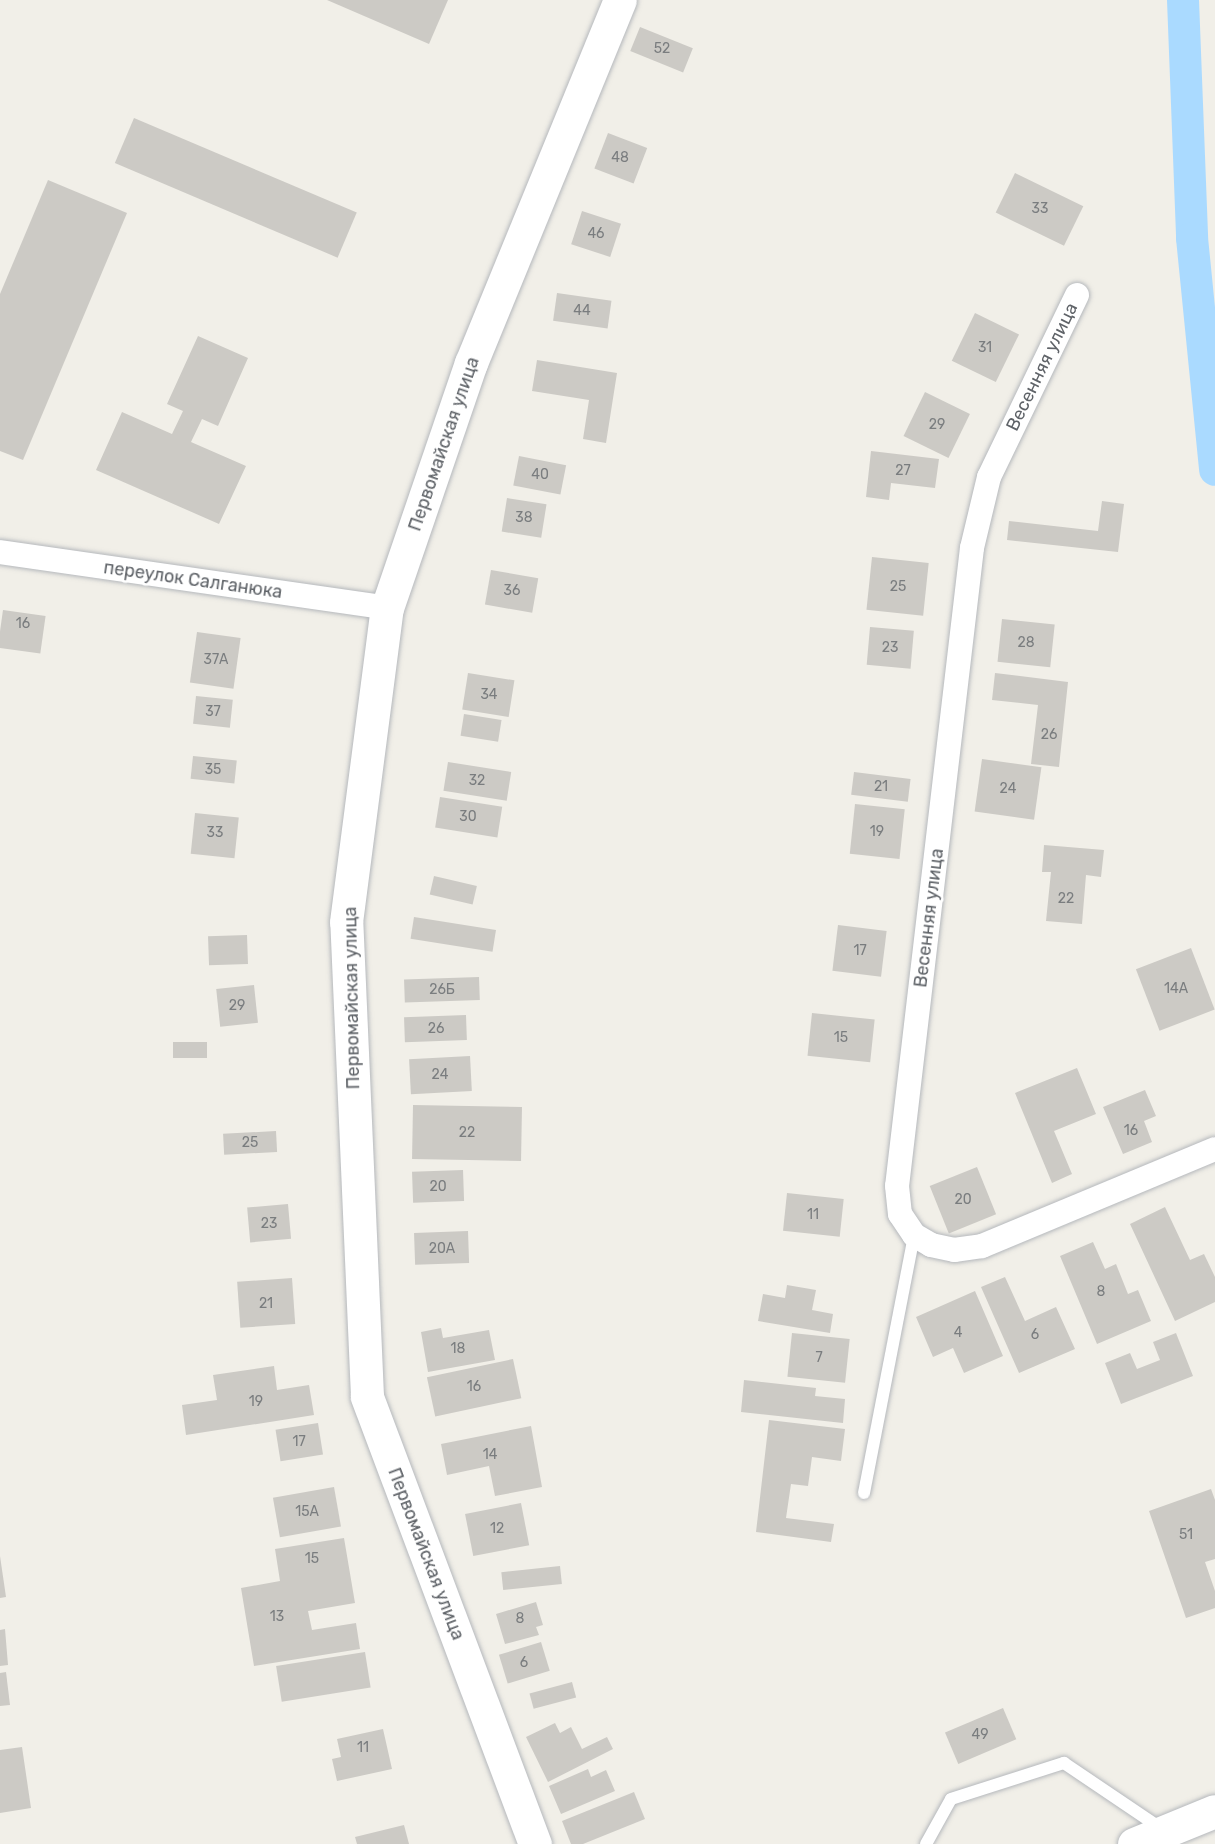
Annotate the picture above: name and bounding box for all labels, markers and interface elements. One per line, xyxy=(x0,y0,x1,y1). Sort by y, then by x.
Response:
house number: 52 xyxy=(654,41,670,57)
house number: 48 xyxy=(611,150,629,166)
house number: 33 xyxy=(1032,201,1048,217)
house number: 46 xyxy=(587,226,605,242)
street label: Весенняя улица xyxy=(1002,299,1082,435)
house number: 44 xyxy=(573,303,591,319)
house number: 31 xyxy=(978,340,992,356)
street label: Первомайская улица xyxy=(404,354,484,534)
house number: 29 xyxy=(929,417,945,433)
house number: 27 xyxy=(895,463,911,479)
house number: 40 xyxy=(531,467,549,483)
house number: 38 xyxy=(515,510,533,526)
street label: переулок Салганюка xyxy=(102,557,284,603)
house number: 25 xyxy=(890,579,906,595)
house number: 36 xyxy=(504,583,520,599)
house number: 16 xyxy=(16,616,30,632)
house number: 28 xyxy=(1017,635,1035,651)
house number: 23 xyxy=(882,640,898,656)
house number: 37А xyxy=(204,652,228,668)
house number: 34 xyxy=(480,687,498,703)
house number: 37 xyxy=(205,704,221,720)
house number: 26 xyxy=(1041,727,1057,743)
house number: 35 xyxy=(205,762,221,778)
house number: 32 xyxy=(469,773,485,789)
house number: 21 xyxy=(874,779,888,795)
house number: 24 xyxy=(1000,781,1016,797)
house number: 30 xyxy=(459,809,477,825)
house number: 19 xyxy=(870,824,884,840)
house number: 33 xyxy=(207,825,223,841)
street label: Весенняя улица xyxy=(910,847,948,989)
house number: 22 xyxy=(1058,891,1074,907)
street label: Первомайская улица xyxy=(340,906,364,1090)
house number: 17 xyxy=(853,943,867,959)
house number: 14А xyxy=(1164,981,1188,997)
house number: 26Б xyxy=(429,982,455,998)
house number: 29 xyxy=(229,998,245,1014)
house number: 26 xyxy=(428,1021,444,1037)
house number: 15 xyxy=(834,1030,848,1046)
house number: 24 xyxy=(432,1067,448,1083)
house number: 16 xyxy=(1124,1123,1138,1139)
house number: 22 xyxy=(459,1125,475,1141)
house number: 25 xyxy=(242,1135,258,1151)
house number: 20 xyxy=(429,1179,447,1195)
house number: 20 xyxy=(954,1192,972,1208)
house number: 11 xyxy=(807,1207,819,1223)
house number: 23 xyxy=(261,1216,277,1232)
house number: 20А xyxy=(429,1241,455,1257)
house number: 8 xyxy=(1097,1284,1105,1300)
house number: 21 xyxy=(259,1296,273,1312)
house number: 4 xyxy=(954,1325,962,1341)
house number: 6 xyxy=(1031,1327,1039,1343)
house number: 18 xyxy=(451,1341,465,1357)
house number: 7 xyxy=(815,1350,823,1366)
house number: 16 xyxy=(467,1379,481,1395)
house number: 19 xyxy=(249,1394,263,1410)
house number: 17 xyxy=(292,1434,306,1450)
house number: 14 xyxy=(483,1447,497,1463)
street label: Первомайская улица xyxy=(383,1465,469,1643)
house number: 15А xyxy=(295,1504,319,1520)
house number: 12 xyxy=(490,1521,504,1537)
house number: 51 xyxy=(1179,1527,1193,1543)
house number: 15 xyxy=(305,1551,319,1567)
house number: 13 xyxy=(270,1609,284,1625)
house number: 8 xyxy=(516,1611,524,1627)
house number: 6 xyxy=(520,1655,528,1671)
house number: 49 xyxy=(972,1727,988,1743)
house number: 11 xyxy=(357,1740,369,1756)

